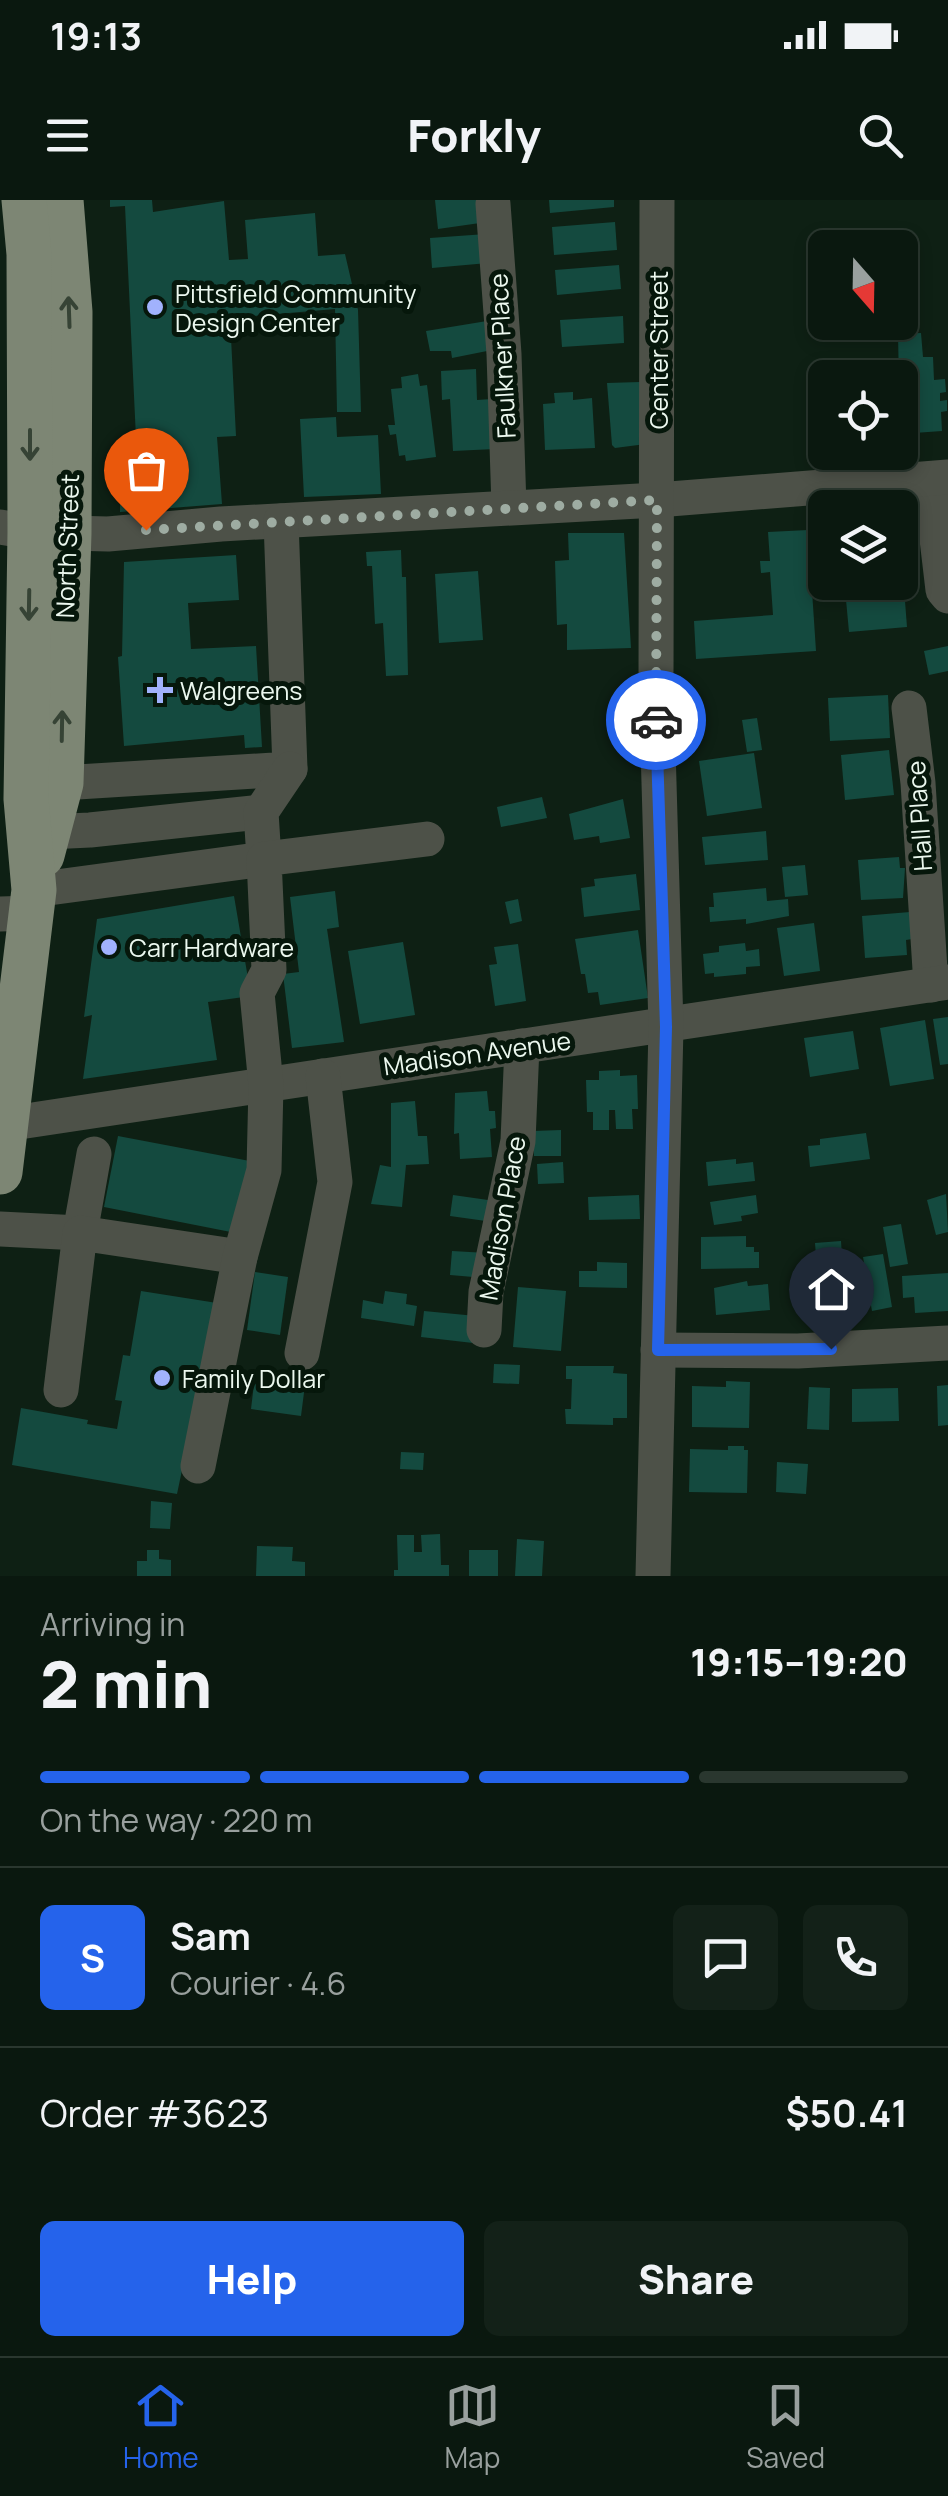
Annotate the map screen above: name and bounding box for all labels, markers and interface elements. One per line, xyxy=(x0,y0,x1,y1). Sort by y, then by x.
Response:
text: 19:13 xyxy=(50,9,142,61)
text: Forkly xyxy=(407,104,541,166)
icon: menu xyxy=(40,108,95,163)
icon: search xyxy=(853,108,908,163)
north arrow xyxy=(808,230,918,340)
map controls xyxy=(808,230,918,600)
street label: Center Street xyxy=(641,271,676,429)
street label: Faulkner Place xyxy=(480,273,524,439)
place label: Pittsfield Community Design Center xyxy=(175,276,416,340)
marker: Pittsfield Community Design Center xyxy=(144,296,166,318)
one-way arrow xyxy=(60,297,79,329)
button: locate xyxy=(808,360,918,470)
one-way arrow xyxy=(20,428,40,460)
pin xyxy=(104,428,189,531)
icon: bag xyxy=(119,443,174,498)
street label: North Street xyxy=(47,473,87,619)
button: layers xyxy=(808,490,918,600)
one-way arrow xyxy=(20,588,38,621)
courier xyxy=(606,670,706,770)
place label: Walgreens xyxy=(180,673,302,708)
marker: Walgreens xyxy=(149,679,171,701)
icon: car xyxy=(629,693,684,748)
one-way arrow xyxy=(52,710,72,742)
street label: Hall Place xyxy=(898,760,940,872)
place label: Carr Hardware xyxy=(129,930,294,965)
marker: Carr Hardware xyxy=(98,936,120,958)
street label: Madison Avenue xyxy=(381,1023,573,1083)
street label: Madison Place xyxy=(470,1133,534,1303)
pin xyxy=(789,1247,874,1350)
icon: home xyxy=(804,1262,859,1317)
place label: Family Dollar xyxy=(182,1361,325,1396)
marker: Family Dollar xyxy=(151,1367,173,1389)
text: Arriving in xyxy=(40,1602,185,1646)
text: 19:15–19:20 xyxy=(690,1635,908,1687)
text: 2 min xyxy=(40,1639,212,1728)
text: On the way · 220 m xyxy=(40,1798,312,1842)
button: chat xyxy=(673,1905,778,2010)
button: phone xyxy=(803,1905,908,2010)
text: Sam xyxy=(170,1909,251,1961)
text: S xyxy=(80,1931,105,1983)
text: Courier · 4.6 xyxy=(170,1961,346,2005)
text: Order #3623 xyxy=(40,2086,269,2138)
text: $50.41 xyxy=(786,2086,908,2138)
button: Help xyxy=(40,2221,464,2336)
button: Share xyxy=(484,2221,908,2336)
tab: Home xyxy=(123,2378,199,2476)
tab: Map xyxy=(445,2378,500,2476)
tab: Saved xyxy=(746,2378,825,2476)

